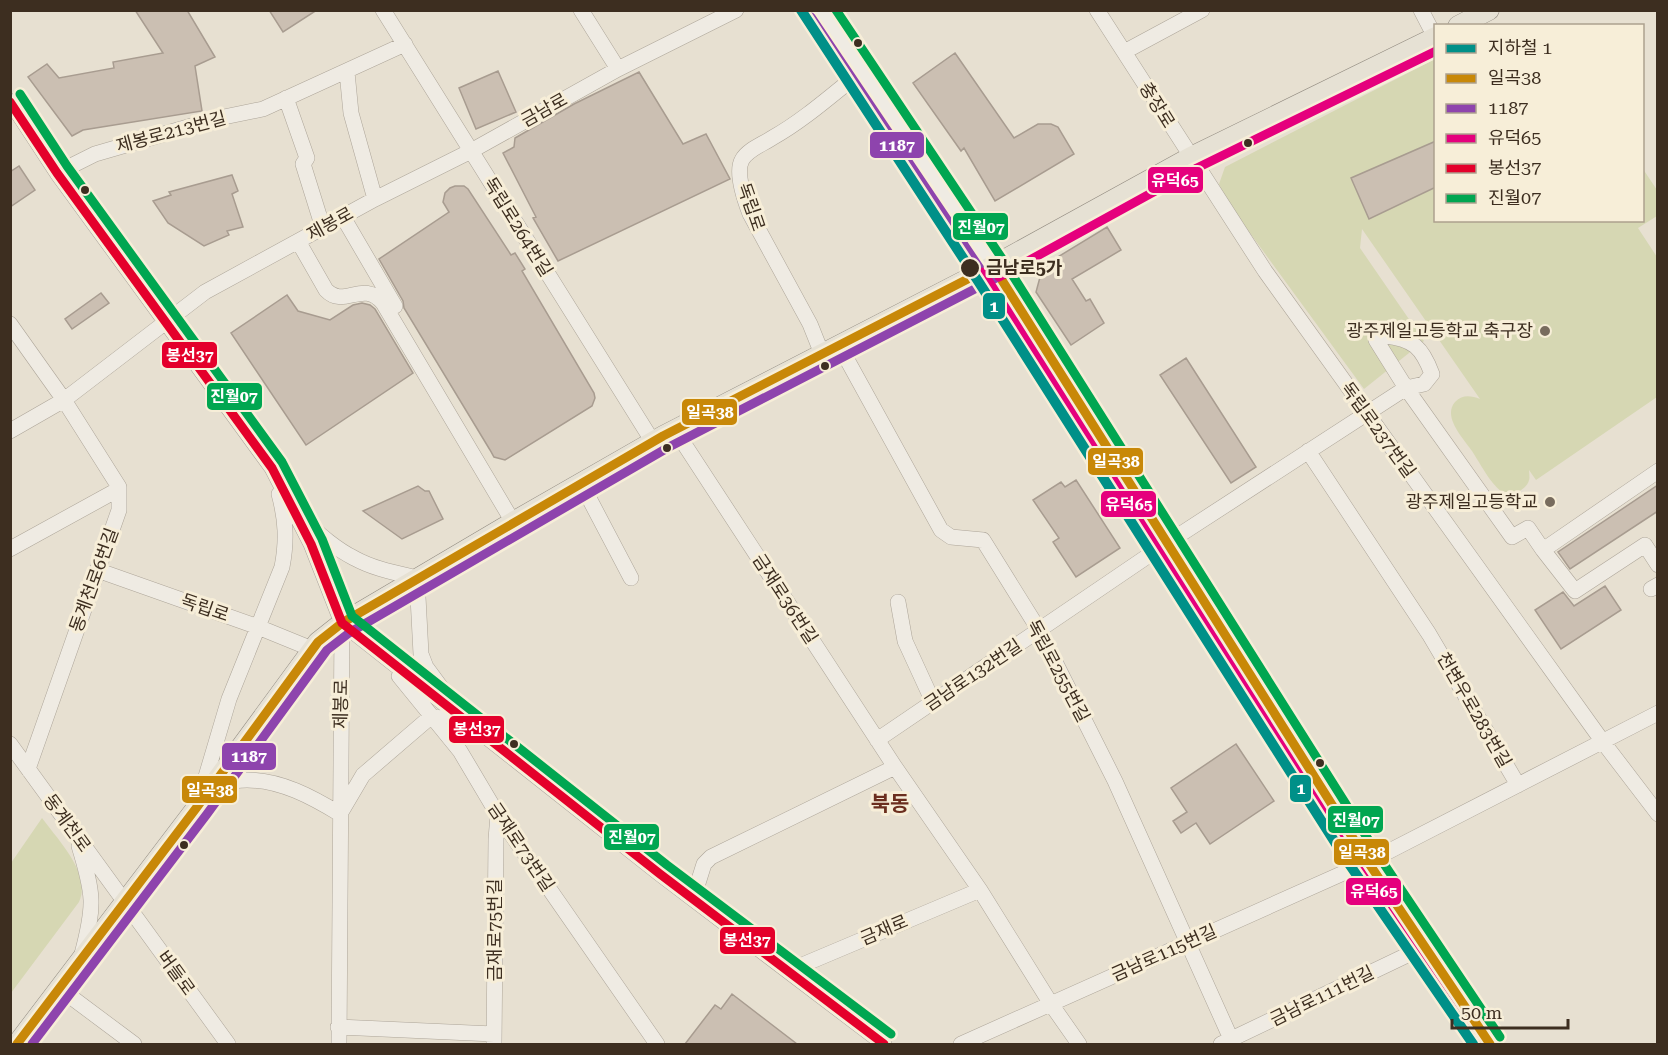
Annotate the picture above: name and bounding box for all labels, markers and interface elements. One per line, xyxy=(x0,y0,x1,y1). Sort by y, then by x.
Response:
legend xyxy=(1434,24,1644,222)
unlabelled marker xyxy=(852,37,864,49)
text: 지하철 1 xyxy=(1488,37,1552,58)
text: 일곡38 xyxy=(1488,67,1541,88)
street label: 충장로 xyxy=(1135,78,1179,131)
street label: 금남로 xyxy=(517,88,571,131)
text: 1187 xyxy=(1488,97,1528,118)
street label: 제봉로213번길 xyxy=(114,107,228,156)
text: 유덕65 xyxy=(1488,127,1541,148)
line badge: 1187 xyxy=(869,131,925,159)
text: 1187 xyxy=(879,136,915,155)
unlabelled marker xyxy=(1242,137,1254,149)
text: 봉선37 xyxy=(1488,157,1541,178)
line badge: 유덕65 xyxy=(1147,166,1204,194)
text: 유덕65 xyxy=(1151,171,1199,190)
street label: 독립로264번길 xyxy=(480,173,557,280)
street label: 독립로 xyxy=(733,180,769,234)
unlabelled marker xyxy=(79,184,91,196)
text: 진월07 xyxy=(1488,187,1541,208)
street label: 제봉로 xyxy=(303,202,357,245)
line badge: 진월07 xyxy=(952,212,1009,241)
text: 진월07 xyxy=(957,218,1005,237)
marker: 금남로5가 xyxy=(959,257,981,279)
place label: 금남로5가 xyxy=(986,257,1063,278)
line badge: 1 xyxy=(982,292,1006,320)
text: 1 xyxy=(990,297,999,316)
place label: 광주제일고등학교 축구장 xyxy=(1346,320,1533,341)
marker: 광주제일고등학교 축구장 xyxy=(1538,324,1552,338)
line badge: 봉선37 xyxy=(161,341,218,369)
text: 봉선37 xyxy=(166,346,214,365)
unlabelled marker xyxy=(819,360,831,372)
street label: 독립로237번길 xyxy=(1337,378,1420,482)
line badge: 진월07 xyxy=(206,382,263,411)
text: 진월07 xyxy=(210,387,258,406)
line badge: 일곡38 xyxy=(681,398,738,426)
text: 일곡38 xyxy=(686,403,734,422)
unlabelled marker xyxy=(661,442,673,454)
line badge: 일곡38 xyxy=(1087,447,1144,476)
text: 일곡38 xyxy=(1092,452,1140,471)
line badge: 유덕65 xyxy=(1100,490,1157,518)
place label: 광주제일고등학교 xyxy=(1406,491,1538,512)
text: 유덕65 xyxy=(1105,495,1153,514)
marker: 광주제일고등학교 xyxy=(1543,495,1557,509)
street label: 동계천로6번길 xyxy=(65,525,122,635)
street label: 금재로36번길 xyxy=(749,550,822,648)
street label: 독립로 xyxy=(178,590,232,626)
street label: 독립로255번길 xyxy=(1023,616,1094,726)
street label: 금남로132번길 xyxy=(920,634,1025,715)
street label: 천변우로283번길 xyxy=(1433,648,1516,771)
street label: 제봉로 xyxy=(330,679,351,729)
line badge: 봉선37 xyxy=(448,715,505,744)
text: 봉선37 xyxy=(453,720,501,739)
unlabelled marker xyxy=(508,738,520,750)
line badge: 1187 xyxy=(221,742,277,771)
text: 1187 xyxy=(231,747,267,766)
unlabelled marker xyxy=(1314,757,1326,769)
line badge: 1 xyxy=(1289,774,1312,803)
line badge: 일곡38 xyxy=(181,775,238,804)
text: 1 xyxy=(1297,779,1306,798)
text: 일곡38 xyxy=(186,781,234,800)
street label: 동계천로 xyxy=(39,790,95,856)
district label: 북동 xyxy=(871,792,909,816)
street label: 금재로73번길 xyxy=(484,798,559,895)
line badge: 진월07 xyxy=(1327,805,1384,834)
text: 진월07 xyxy=(1332,811,1380,830)
line badge: 진월07 xyxy=(603,823,660,851)
text: 진월07 xyxy=(608,828,656,847)
line badge: 일곡38 xyxy=(1333,838,1390,866)
unlabelled marker xyxy=(178,839,190,851)
text: 일곡38 xyxy=(1338,843,1386,862)
line badge: 유덕65 xyxy=(1345,877,1402,906)
street label: 금재로75번길 xyxy=(484,879,505,981)
text: 유덕65 xyxy=(1350,882,1398,901)
street label: 금재로 xyxy=(857,910,911,949)
street label: 금남로115번길 xyxy=(1108,920,1220,985)
line badge: 봉선37 xyxy=(719,926,776,955)
text: 봉선37 xyxy=(723,931,771,950)
street label: 버들로 xyxy=(153,946,200,999)
street label: 금남로111번길 xyxy=(1266,961,1377,1030)
scale bar xyxy=(1452,992,1568,1030)
text: 50 m xyxy=(1461,1002,1502,1023)

